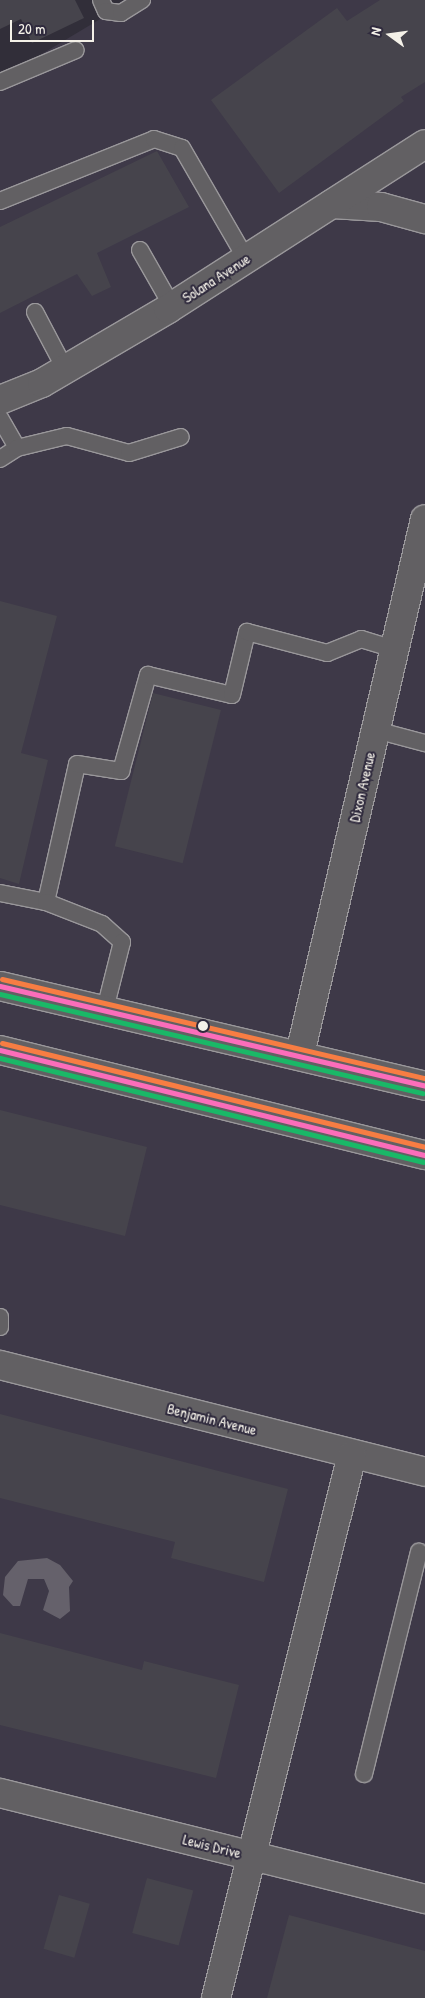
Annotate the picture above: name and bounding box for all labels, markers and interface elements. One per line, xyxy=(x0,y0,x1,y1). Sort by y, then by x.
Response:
scale bar xyxy=(12,10,96,42)
north arrow xyxy=(365,10,415,60)
text: 20 m xyxy=(18,18,45,39)
text: N xyxy=(365,25,385,37)
street label: Solana Avenue xyxy=(179,249,253,307)
street label: Dixon Avenue xyxy=(345,750,379,824)
unlabelled marker xyxy=(198,1021,208,1031)
street label: Benjamin Avenue xyxy=(165,1399,259,1439)
street label: Lewis Drive xyxy=(181,1830,243,1862)

